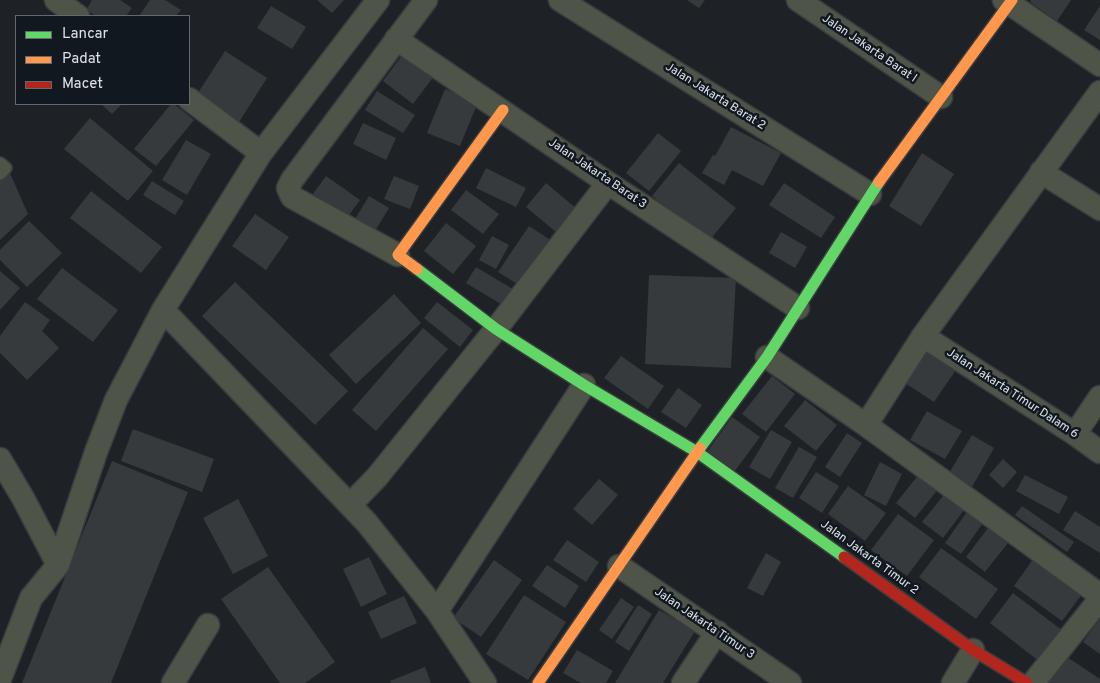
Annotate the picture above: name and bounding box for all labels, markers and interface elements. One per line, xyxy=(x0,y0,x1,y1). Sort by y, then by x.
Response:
street label: Jalan Jakarta Barat I xyxy=(819,12,919,86)
legend xyxy=(15,15,190,105)
text: Lancar xyxy=(62,25,108,44)
text: Padat xyxy=(62,50,101,69)
street label: Jalan Jakarta Barat 2 xyxy=(662,60,768,134)
text: Macet xyxy=(62,75,103,94)
street label: Jalan Jakarta Barat 3 xyxy=(545,136,649,212)
street label: Jalan Jakarta Timur Dalam 6 xyxy=(943,346,1081,442)
street label: Jalan Jakarta Timur 2 xyxy=(817,518,921,598)
street label: Jalan Jakarta Timur 3 xyxy=(651,585,757,663)

